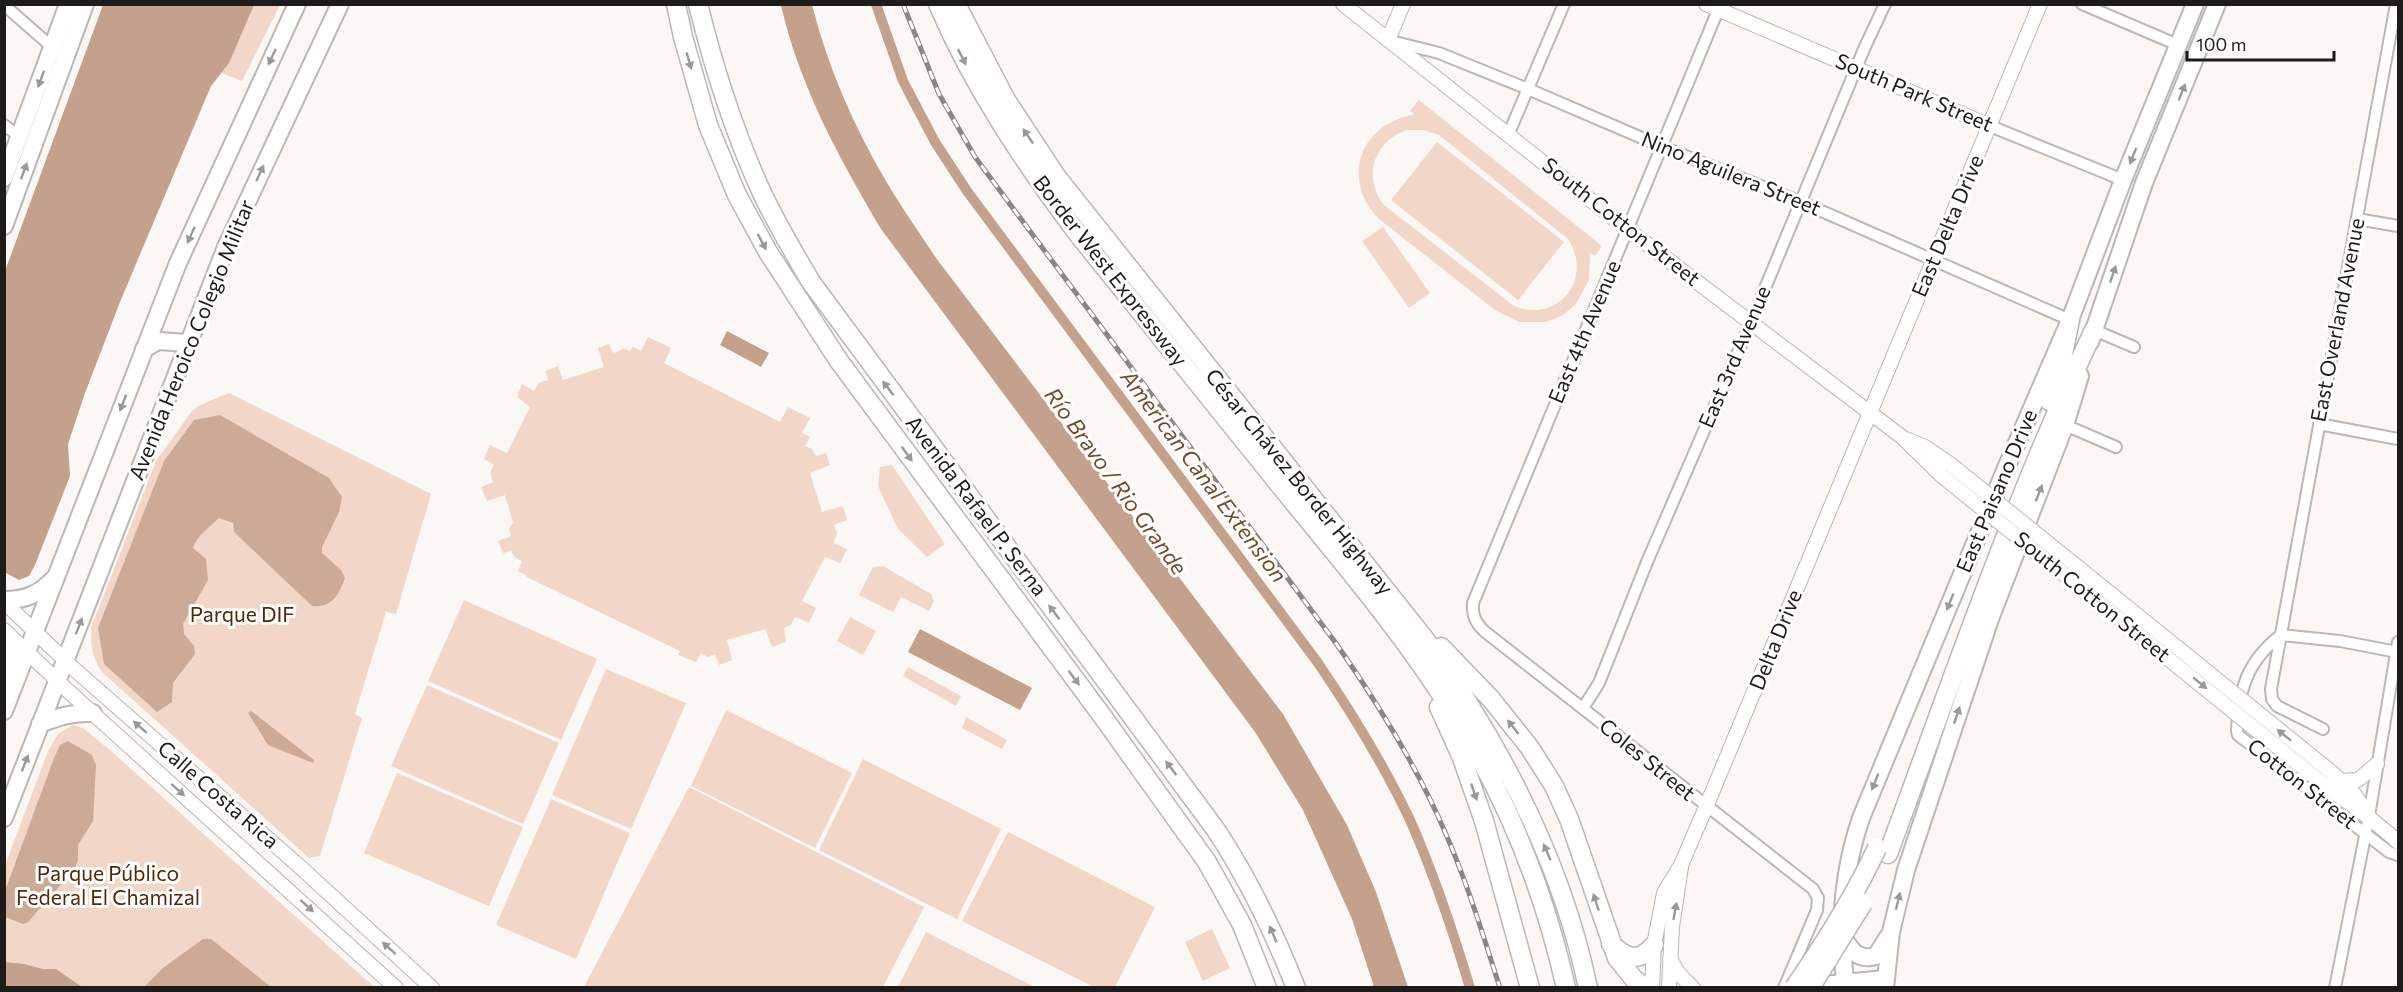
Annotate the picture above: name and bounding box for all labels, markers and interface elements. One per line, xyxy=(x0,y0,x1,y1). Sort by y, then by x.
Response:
scale bar xyxy=(2187,24,2334,62)
text: 100 m xyxy=(2196,33,2246,55)
street label: South Park Street xyxy=(1832,47,1997,136)
one-way arrow xyxy=(267,49,276,66)
one-way arrow xyxy=(958,49,967,66)
one-way arrow xyxy=(685,52,695,70)
one-way arrow xyxy=(35,70,45,88)
one-way arrow xyxy=(2178,83,2187,101)
street label: Nino Aguilera Street xyxy=(1638,125,1825,220)
one-way arrow xyxy=(1023,128,1034,144)
one-way arrow xyxy=(2128,147,2138,165)
street label: East Delta Drive xyxy=(1905,151,1988,300)
street label: South Cotton Street xyxy=(1538,152,1706,290)
one-way arrow xyxy=(20,162,30,180)
one-way arrow xyxy=(255,164,265,182)
street label: Border West Expressway xyxy=(1029,170,1193,371)
street label: Avenida Heroico Colegio Militar xyxy=(123,195,258,483)
street label: East Overland Avenue xyxy=(2304,216,2369,424)
one-way arrow xyxy=(186,226,195,243)
one-way arrow xyxy=(757,233,767,250)
street label: East 4th Avenue xyxy=(1542,256,1625,407)
one-way arrow xyxy=(2109,265,2118,283)
street label: East 3rd Avenue xyxy=(1692,282,1775,431)
water label: American Canal Extension xyxy=(1115,363,1293,587)
street label: César Chávez Border Highway xyxy=(1201,363,1399,599)
one-way arrow xyxy=(882,380,894,396)
water label: Río Bravo / Rio Grande xyxy=(1039,382,1194,580)
one-way arrow xyxy=(118,394,128,412)
street label: East Paisano Drive xyxy=(1950,405,2041,576)
street label: Avenida Rafael P. Serna xyxy=(901,410,1053,600)
one-way arrow xyxy=(901,447,913,462)
one-way arrow xyxy=(2035,484,2044,502)
street label: South Cotton Street xyxy=(2010,525,2176,666)
street label: Delta Drive xyxy=(1743,586,1806,693)
one-way arrow xyxy=(1945,594,1955,612)
park label: Parque DIF xyxy=(190,601,294,626)
one-way arrow xyxy=(1048,604,1060,620)
one-way arrow xyxy=(75,617,84,635)
one-way arrow xyxy=(1068,670,1081,686)
one-way arrow xyxy=(2192,677,2208,690)
one-way arrow xyxy=(1953,706,1962,724)
street label: Coles Street xyxy=(1595,713,1701,805)
one-way arrow xyxy=(133,720,148,734)
one-way arrow xyxy=(1508,720,1520,735)
one-way arrow xyxy=(2277,729,2292,741)
street label: Cotton Street xyxy=(2243,732,2363,833)
street label: Calle Costa Rica xyxy=(153,735,284,853)
one-way arrow xyxy=(21,754,30,772)
one-way arrow xyxy=(1165,761,1177,776)
one-way arrow xyxy=(1870,773,1879,791)
one-way arrow xyxy=(171,783,186,797)
one-way arrow xyxy=(1470,784,1480,802)
one-way arrow xyxy=(1542,843,1551,861)
park label: Parque Público Federal El Chamizal xyxy=(16,860,200,909)
one-way arrow xyxy=(1894,892,1903,910)
one-way arrow xyxy=(1591,893,1601,911)
one-way arrow xyxy=(299,899,314,912)
one-way arrow xyxy=(1671,901,1680,920)
one-way arrow xyxy=(1268,924,1278,942)
one-way arrow xyxy=(382,942,397,955)

